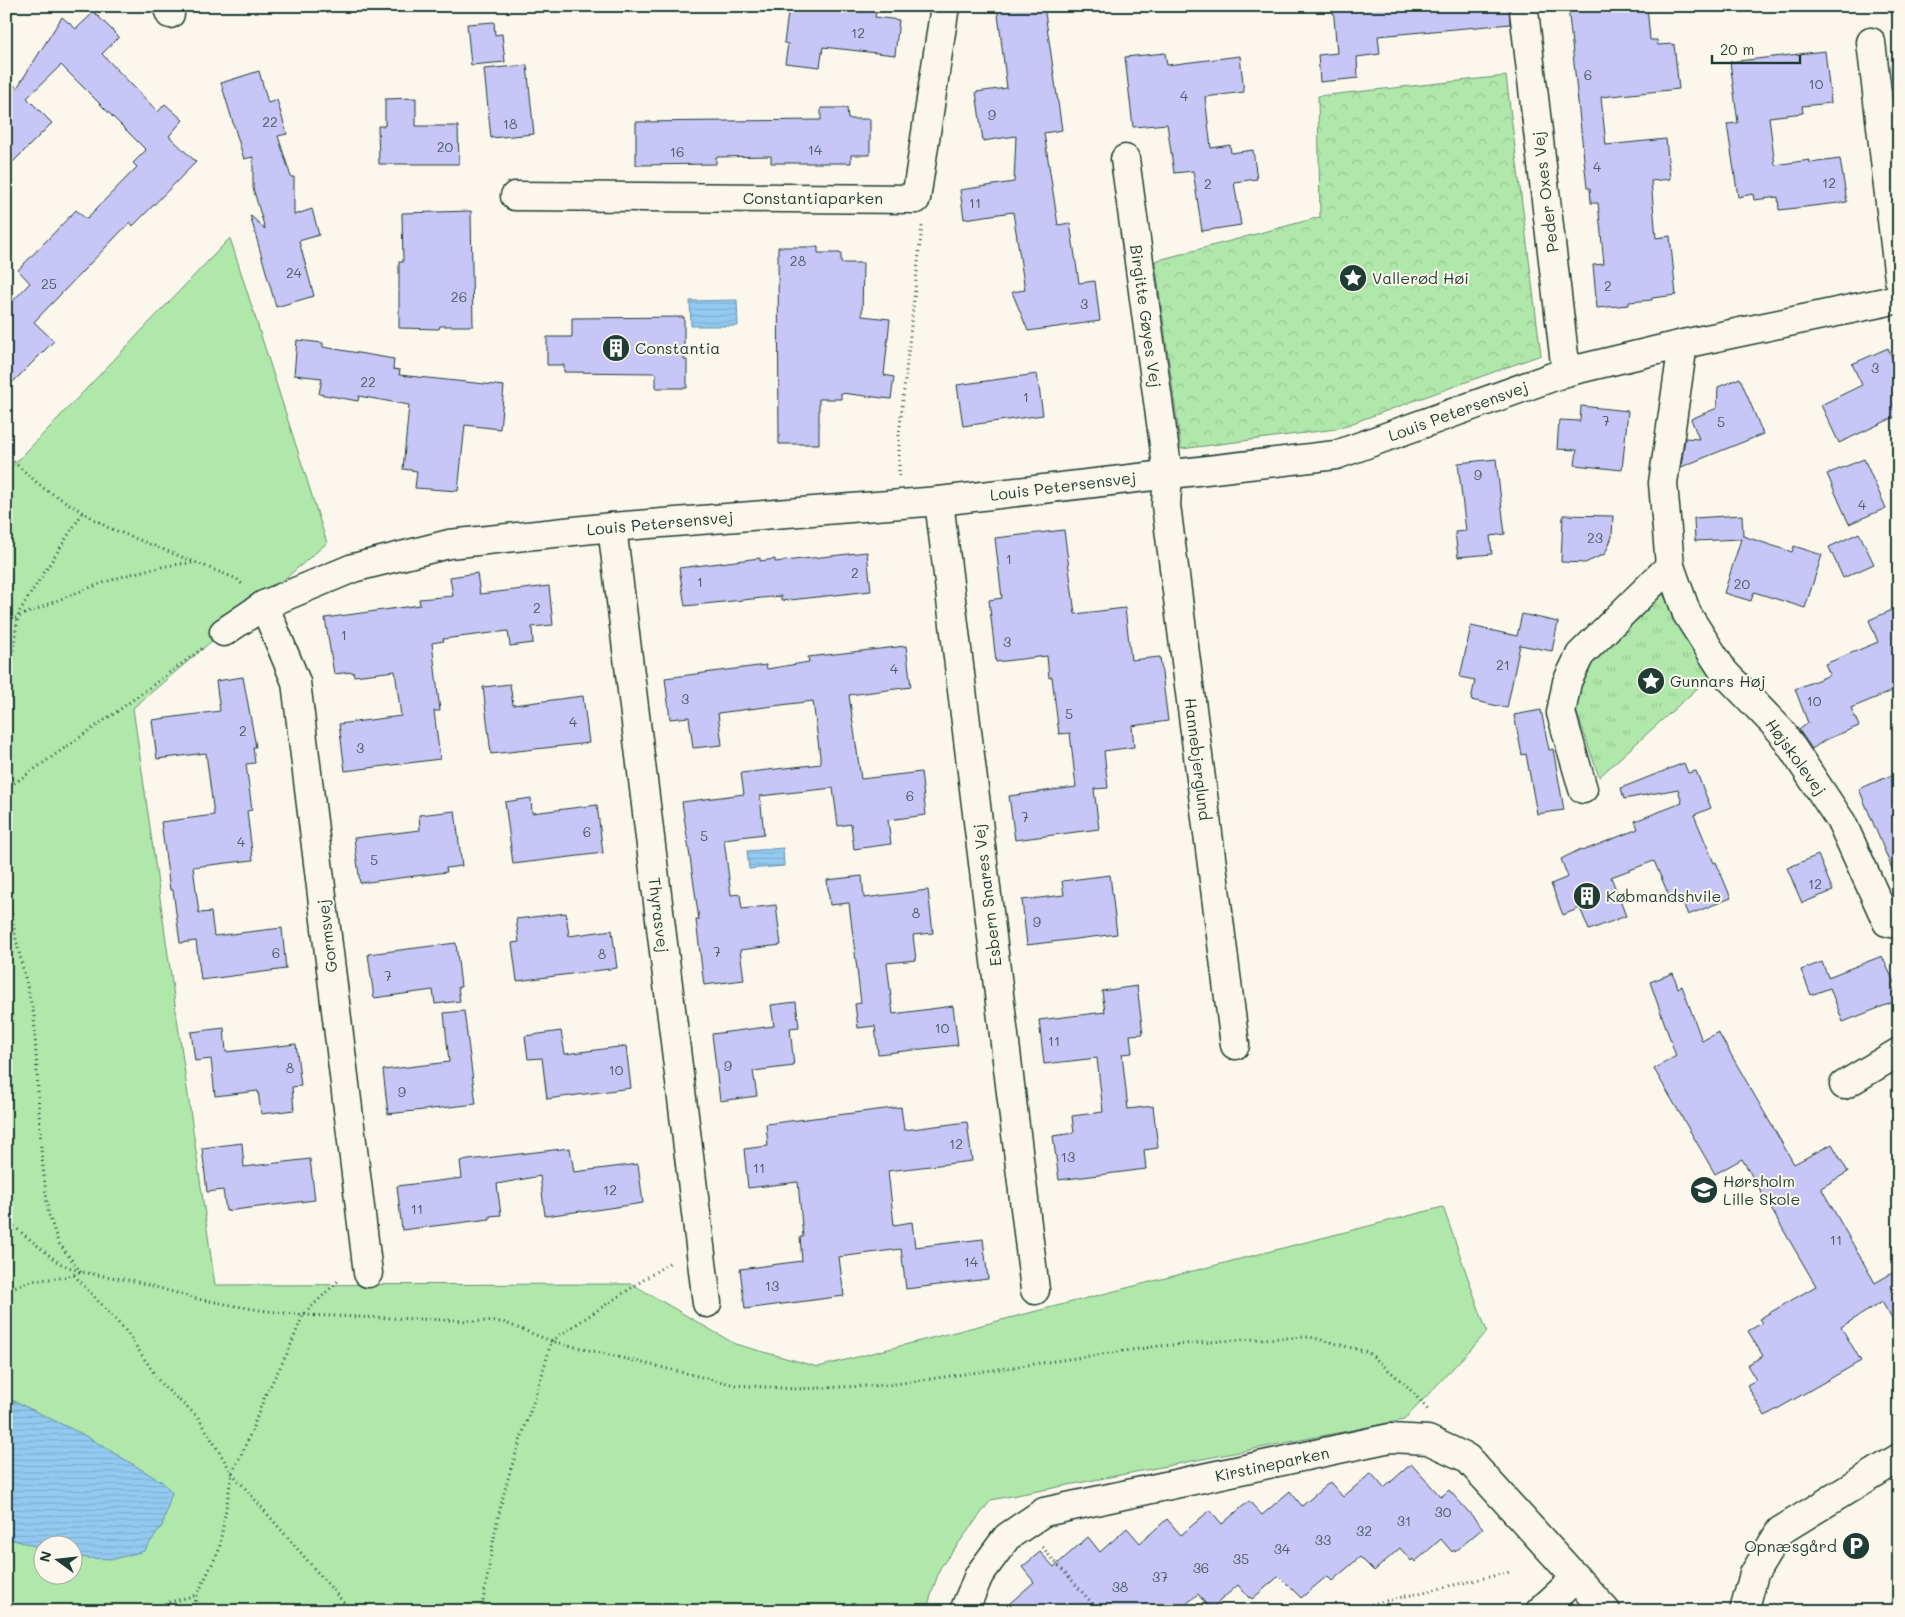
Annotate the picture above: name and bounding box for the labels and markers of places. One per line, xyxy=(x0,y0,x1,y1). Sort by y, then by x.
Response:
place icon: Vallerød Høi xyxy=(1338,263,1368,293)
place label: Vallerød Høi xyxy=(1372,267,1469,288)
building icon: Constantia xyxy=(601,333,631,363)
place label: Constantia xyxy=(635,337,720,358)
place icon: Gunnars Høj xyxy=(1636,666,1666,696)
place label: Gunnars Høj xyxy=(1670,670,1766,691)
building icon: Købmandshvile xyxy=(1572,881,1602,911)
place label: Købmandshvile xyxy=(1606,885,1721,906)
place label: Hørsholm Lille Skole xyxy=(1723,1170,1800,1209)
school or university icon: Hørsholm Lille Skole xyxy=(1689,1175,1719,1205)
parking icon: Opnæsgård xyxy=(1841,1531,1871,1561)
place label: Opnæsgård xyxy=(1744,1535,1837,1556)

